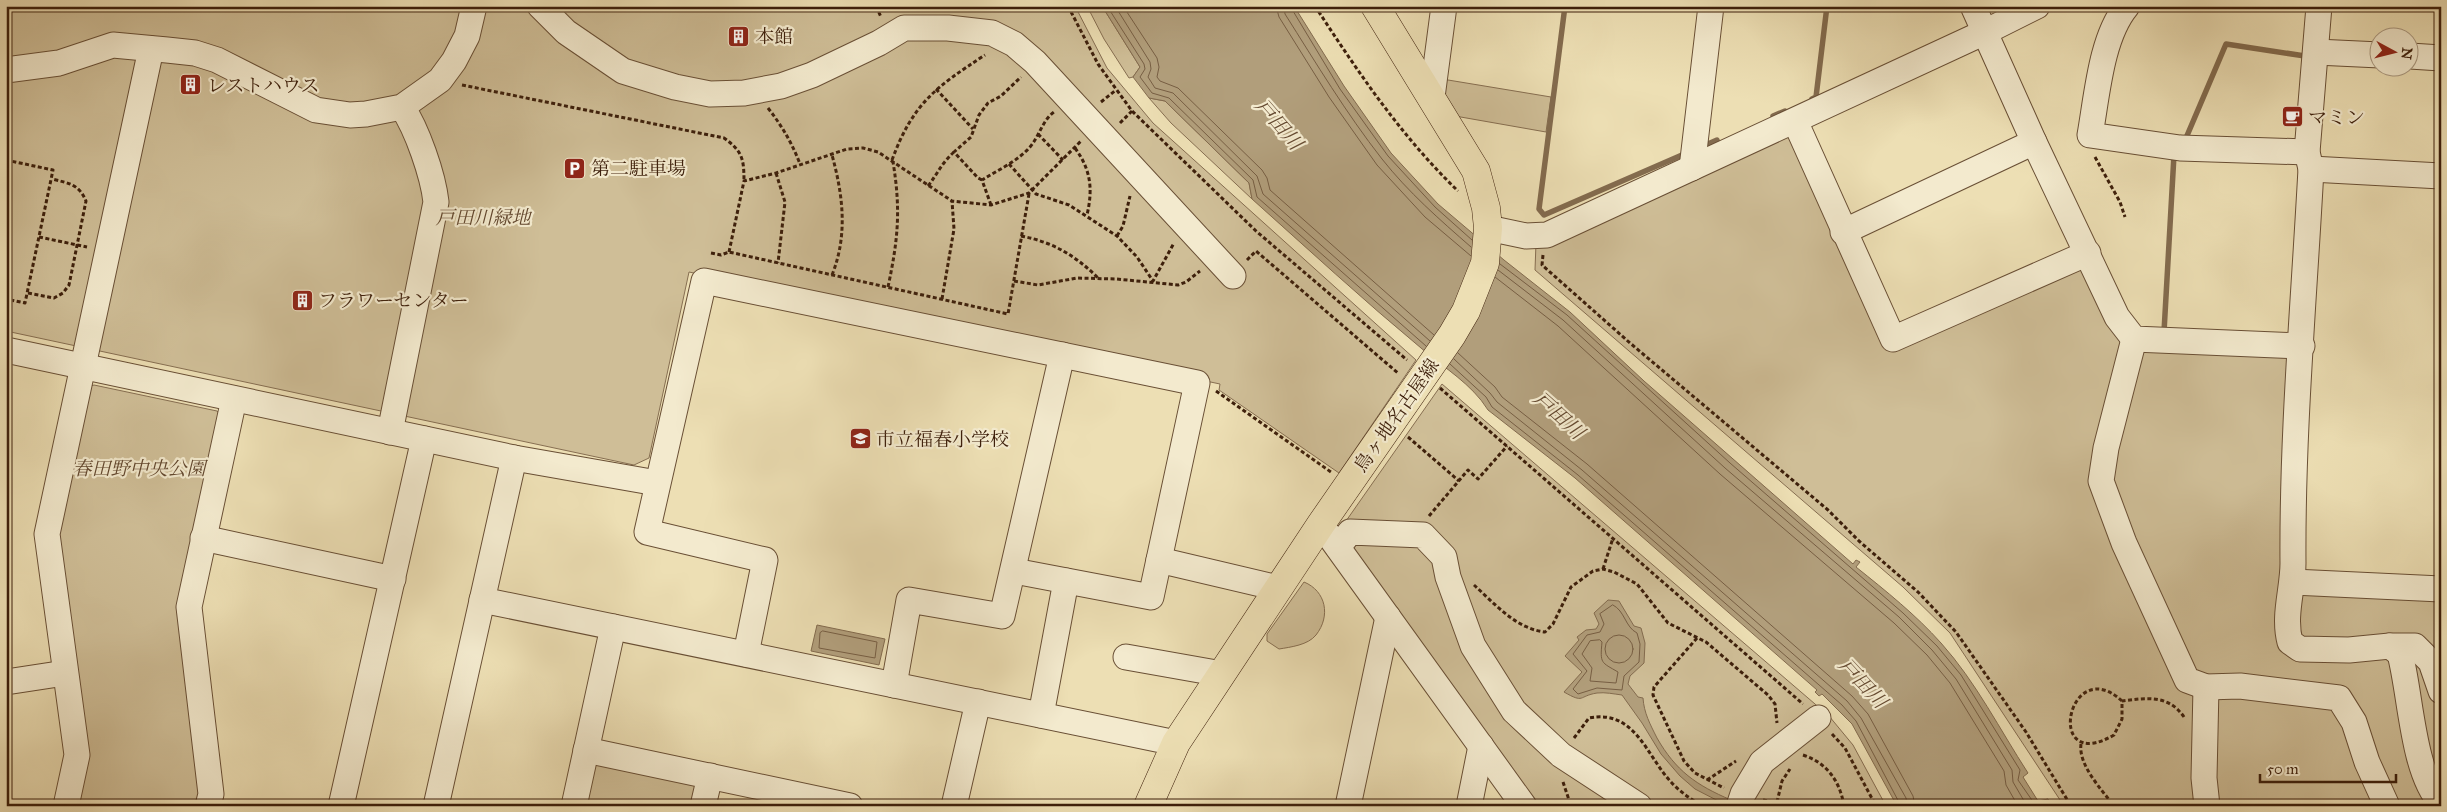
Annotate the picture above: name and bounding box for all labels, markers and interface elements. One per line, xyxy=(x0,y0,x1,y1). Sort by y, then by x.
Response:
building icon: 本館 xyxy=(727,24,751,48)
place label: 本館 xyxy=(755,25,793,48)
north arrow xyxy=(2370,28,2420,78)
text: N xyxy=(2397,47,2416,61)
building icon: レストハウス xyxy=(179,73,203,97)
place label: レストハウス xyxy=(207,74,319,97)
water label: 戸田川 xyxy=(1250,93,1309,156)
cafe icon: マミン xyxy=(2280,105,2304,129)
place label: マミン xyxy=(2308,106,2365,129)
parking icon: 第二駐車場 xyxy=(563,156,587,180)
place label: 第二駐車場 xyxy=(591,157,686,180)
park label: 戸田川緑地 xyxy=(435,206,532,229)
building icon: フラワーセンター xyxy=(290,288,314,312)
place label: フラワーセンター xyxy=(318,289,469,312)
street label: 鳥ヶ地名古屋線 xyxy=(1349,354,1444,476)
water label: 戸田川 xyxy=(1529,386,1591,445)
school or university icon: 市立福春小学校 xyxy=(848,427,872,451)
place label: 市立福春小学校 xyxy=(876,428,1009,451)
park label: 春田野中央公園 xyxy=(72,457,208,480)
water label: 戸田川 xyxy=(1834,653,1894,715)
scale bar xyxy=(2260,752,2396,784)
text: 50 m xyxy=(2267,760,2299,778)

